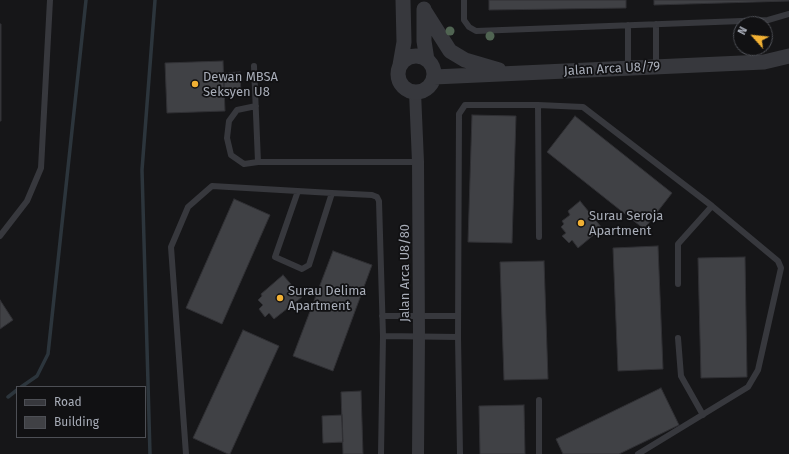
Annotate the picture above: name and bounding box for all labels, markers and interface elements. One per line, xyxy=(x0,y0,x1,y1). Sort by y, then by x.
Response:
north arrow xyxy=(733,16,773,56)
text: N xyxy=(735,25,750,37)
street label: Jalan Arca U8/79 xyxy=(563,59,661,79)
place label: Dewan MBSA Seksyen U8 xyxy=(203,69,278,100)
marker: Dewan MBSA Seksyen U8 xyxy=(190,79,200,89)
place label: Surau Seroja Apartment xyxy=(589,208,663,239)
marker: Surau Seroja Apartment xyxy=(576,218,586,228)
street label: Jalan Arca U8/80 xyxy=(397,224,413,322)
place label: Surau Delima Apartment xyxy=(288,283,366,314)
marker: Surau Delima Apartment xyxy=(275,293,285,303)
legend xyxy=(16,386,146,438)
text: Road xyxy=(54,395,82,409)
text: Building xyxy=(54,415,99,429)

